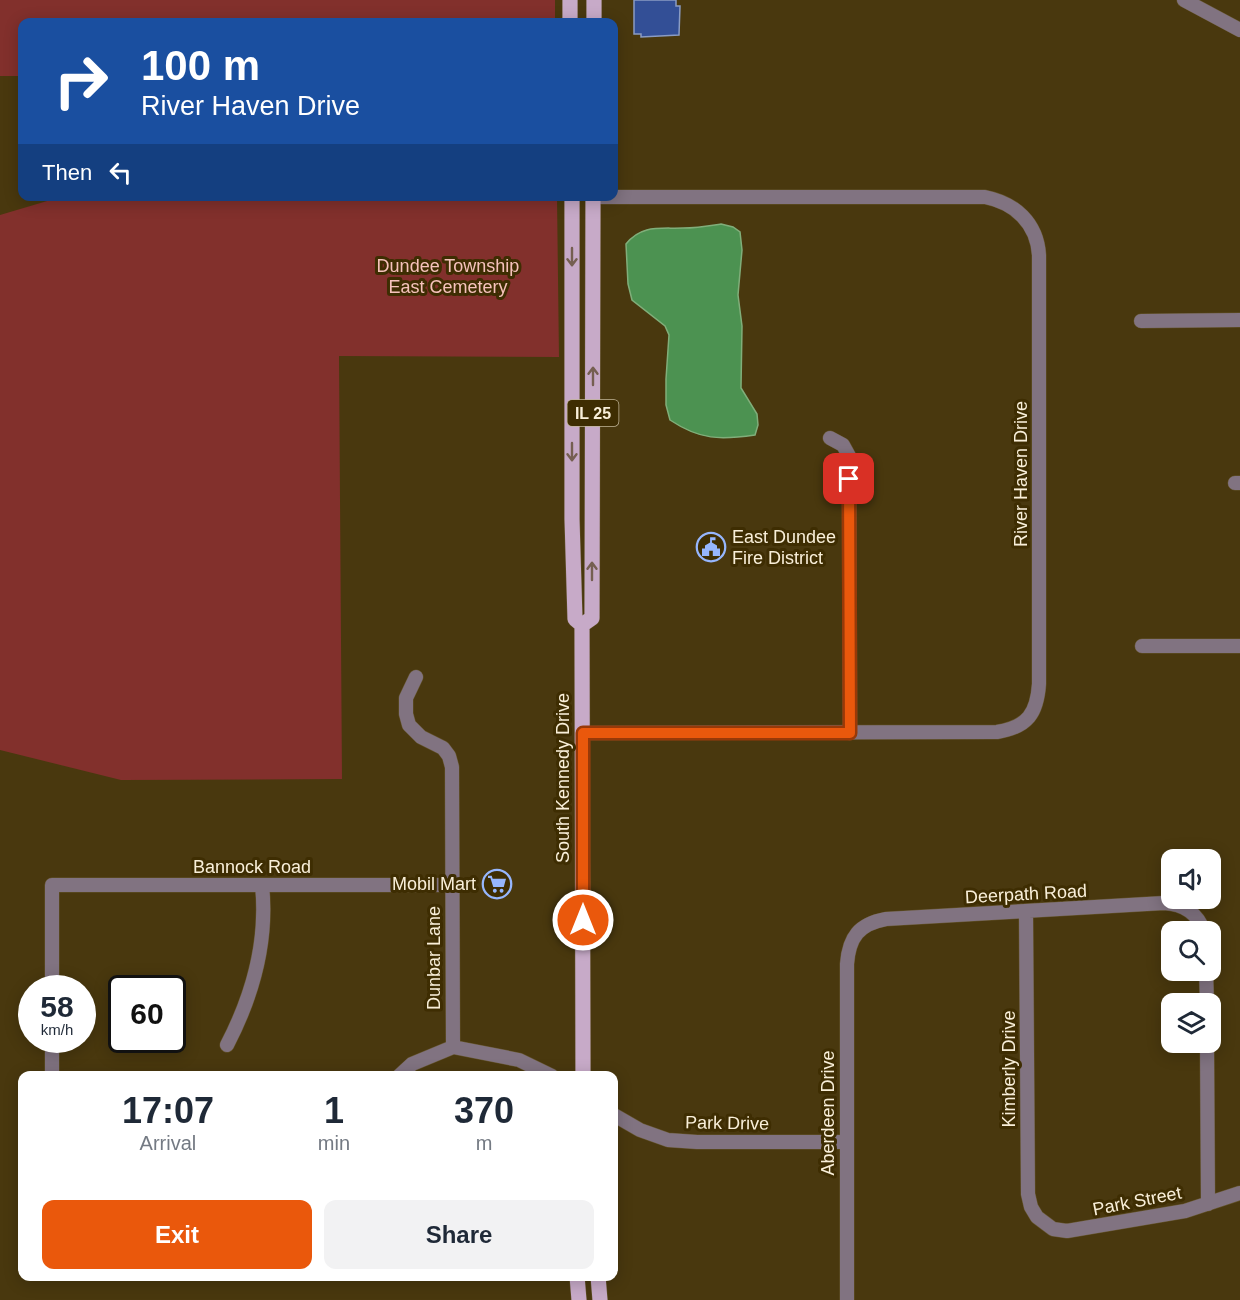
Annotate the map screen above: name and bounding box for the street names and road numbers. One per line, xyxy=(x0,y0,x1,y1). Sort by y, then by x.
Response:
road number: IL 25 xyxy=(568,400,618,426)
street label: River Haven Drive xyxy=(1011,401,1031,547)
street label: South Kennedy Drive xyxy=(553,693,573,863)
street label: Bannock Road xyxy=(193,857,311,877)
street label: Deerpath Road xyxy=(965,881,1087,907)
street label: Dunbar Lane xyxy=(424,906,444,1010)
street label: Kimberly Drive xyxy=(999,1010,1019,1128)
street label: Aberdeen Drive xyxy=(818,1050,838,1176)
street label: Park Drive xyxy=(685,1112,769,1134)
street label: Park Street xyxy=(1091,1183,1183,1219)

